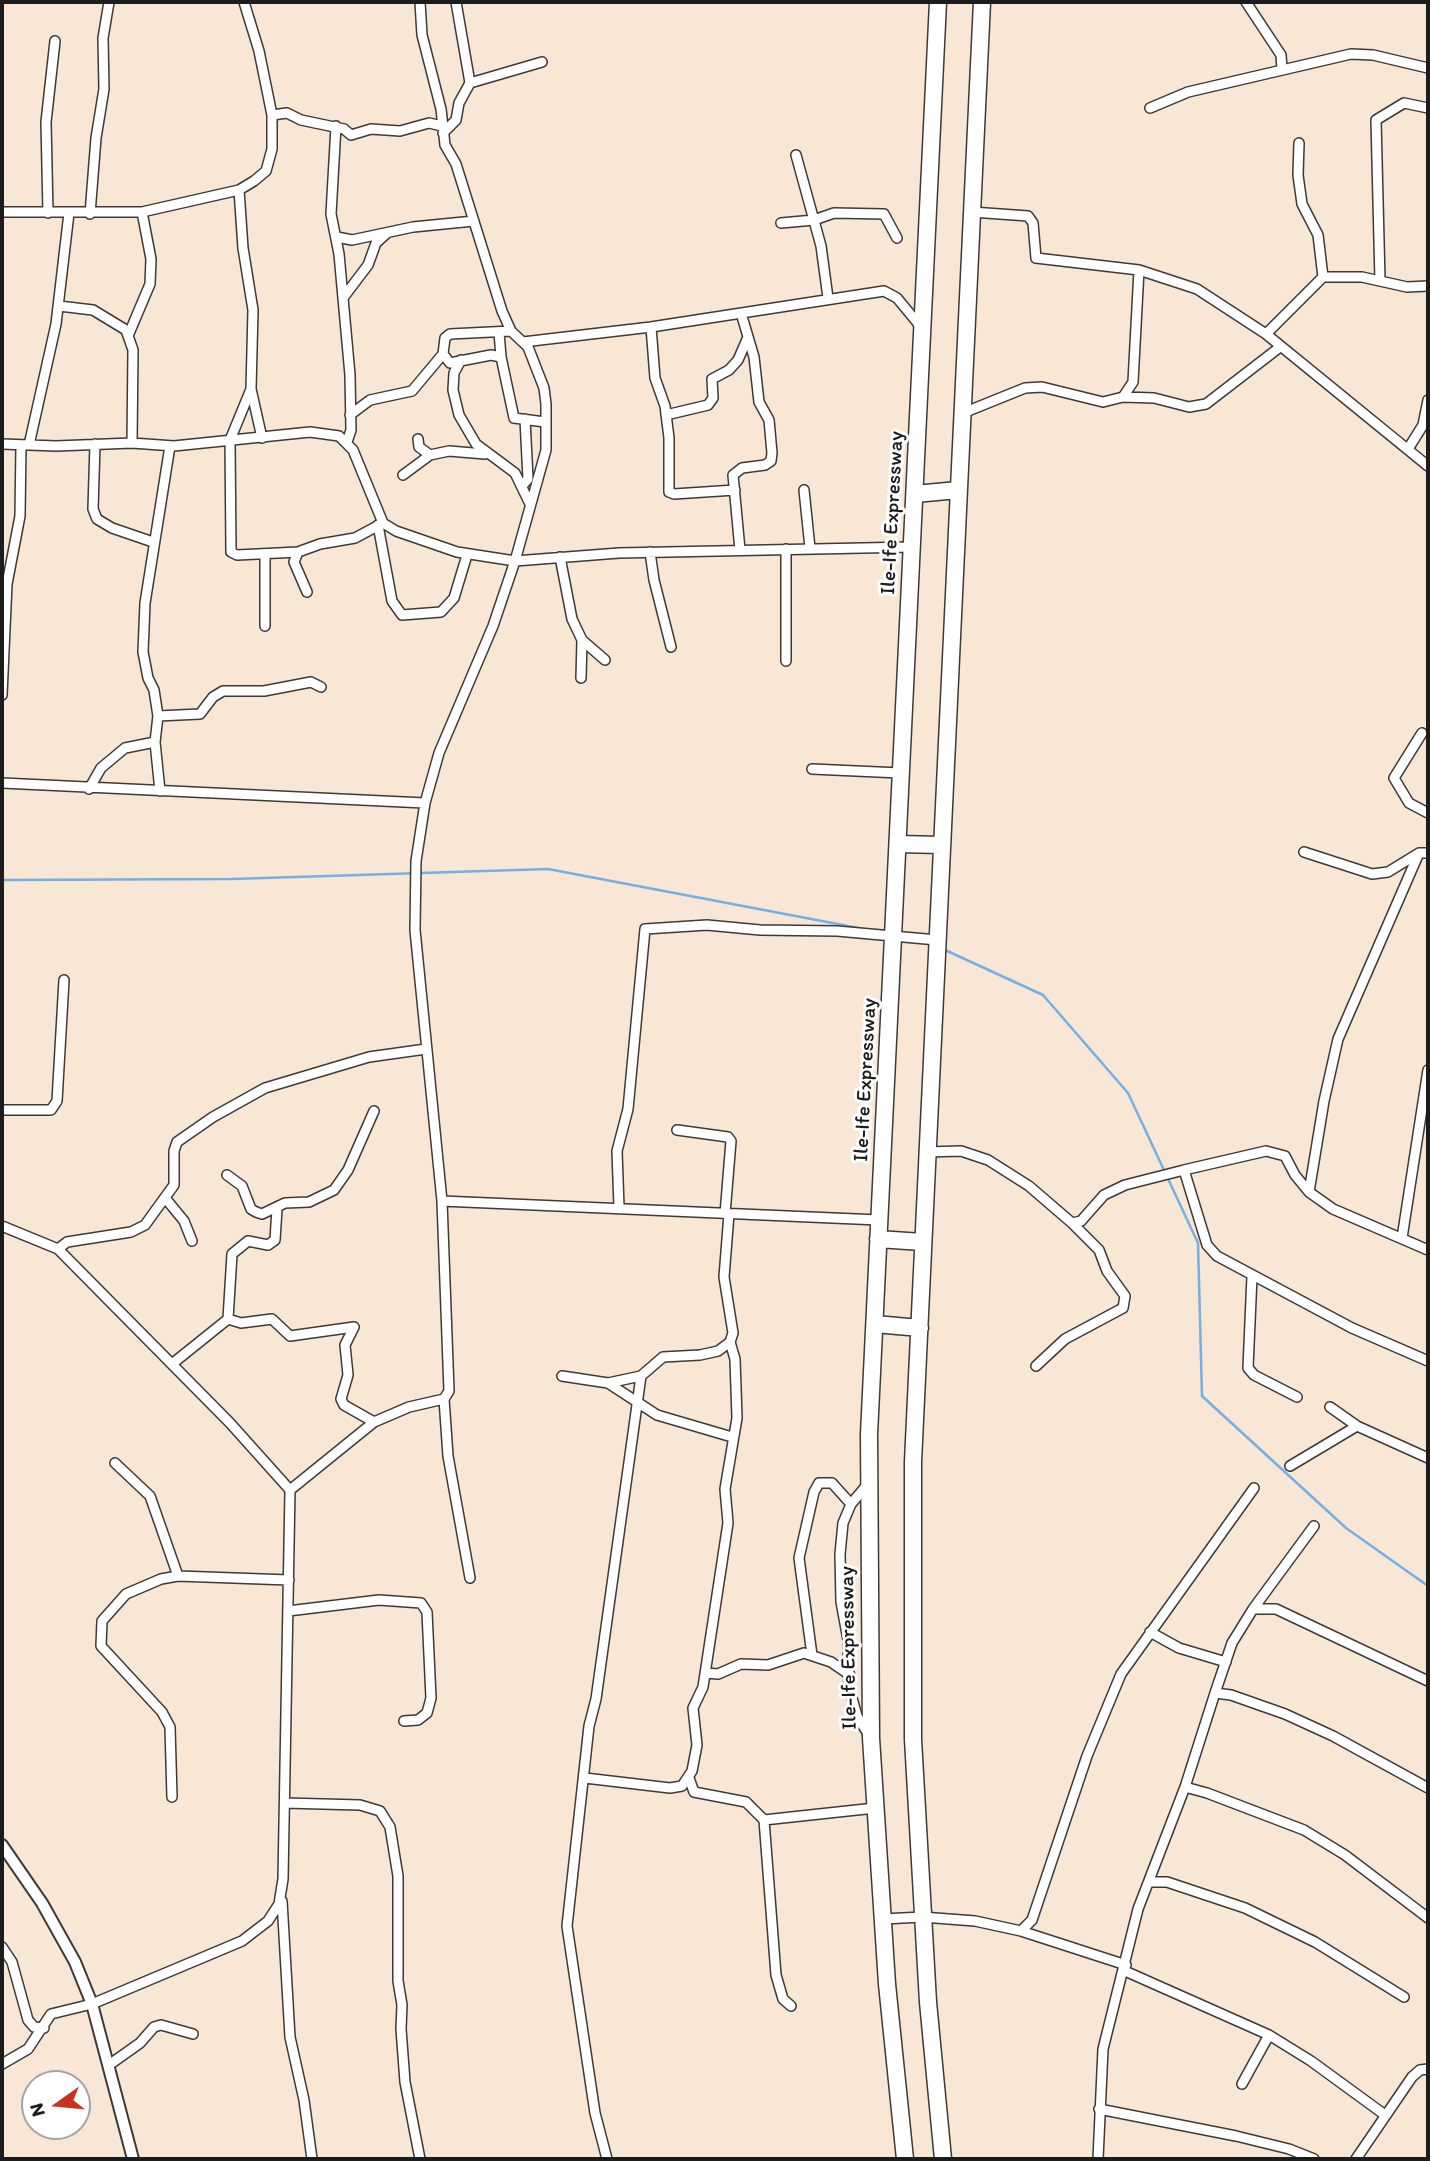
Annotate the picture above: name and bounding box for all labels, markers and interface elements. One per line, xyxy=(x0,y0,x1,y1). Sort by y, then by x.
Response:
street label: Ile-Ife Expressway xyxy=(876,431,910,595)
street label: Ile-Ife Expressway xyxy=(849,998,883,1162)
street label: Ile-Ife Expressway xyxy=(835,1566,863,1730)
north arrow xyxy=(21,2070,91,2140)
text: N xyxy=(24,2101,50,2119)

